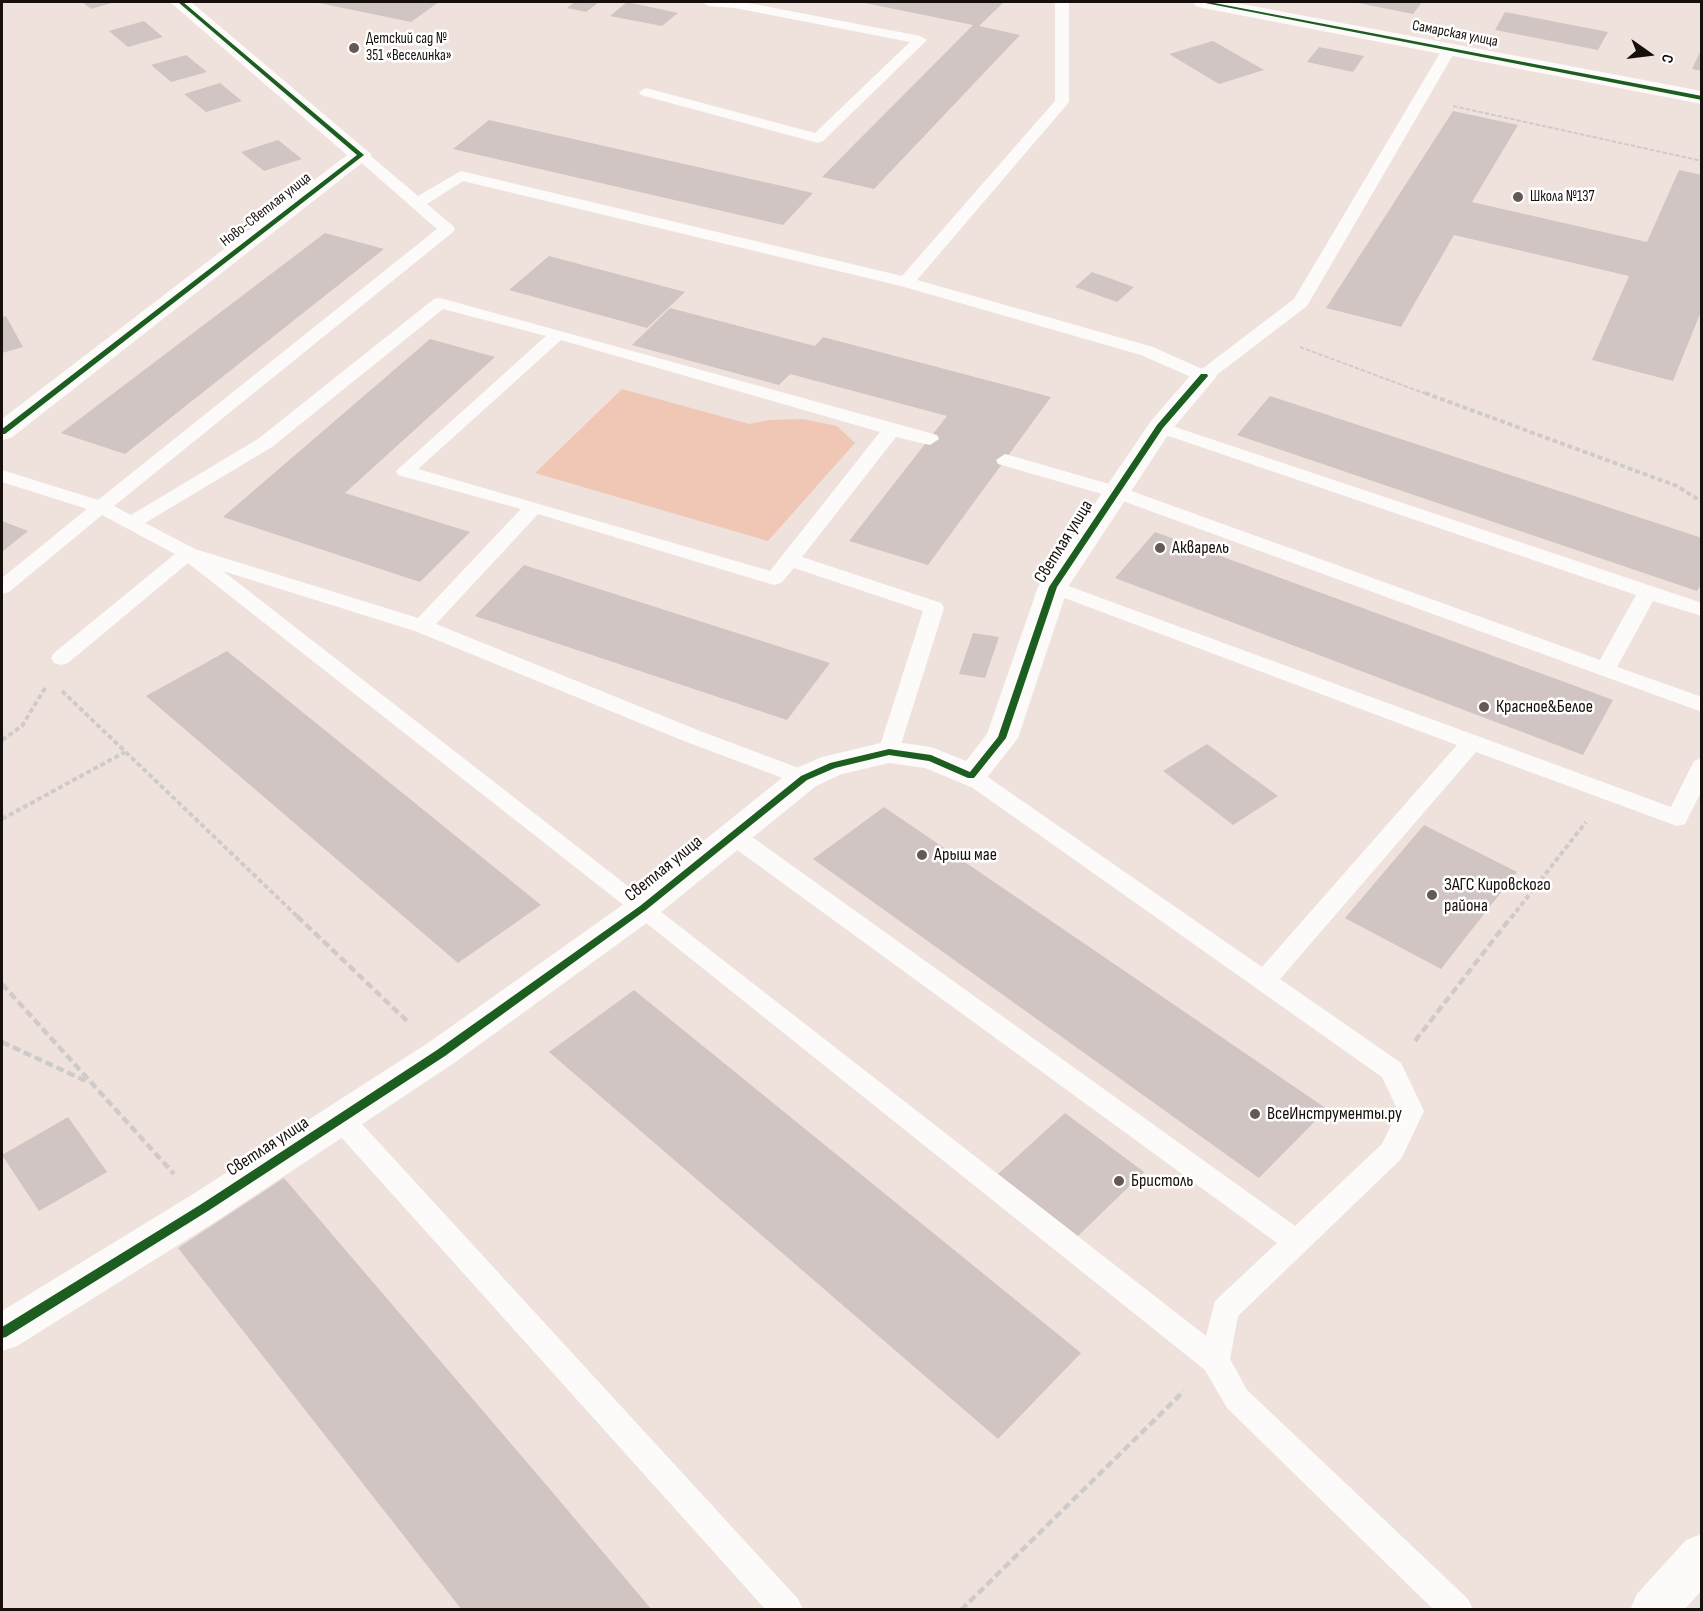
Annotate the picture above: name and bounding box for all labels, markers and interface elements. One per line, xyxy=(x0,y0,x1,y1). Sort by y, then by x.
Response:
street label: Самарская улица xyxy=(1411,17,1499,51)
north arrow xyxy=(1619,24,1679,84)
place label: Детский сад № 351 «Веселинка» xyxy=(366,30,452,65)
marker: Детский сад № 351 «Веселинка» xyxy=(347,41,361,55)
text: С xyxy=(1657,52,1677,65)
street label: Ново-Светлая улица xyxy=(217,169,315,251)
place label: Школа №137 xyxy=(1530,188,1594,206)
marker: Школа №137 xyxy=(1511,190,1525,204)
street label: Светлая улица xyxy=(1030,497,1098,587)
place label: Акварель xyxy=(1172,537,1229,559)
marker: Акварель xyxy=(1153,541,1167,555)
place label: Красное&Белое xyxy=(1496,696,1593,718)
marker: Красное&Белое xyxy=(1477,700,1491,714)
street label: Светлая улица xyxy=(621,831,707,907)
place label: Арыш мае xyxy=(934,844,997,866)
marker: Арыш мае xyxy=(915,848,929,862)
place label: ЗАГС Кировского района xyxy=(1444,874,1551,916)
marker: ЗАГС Кировского района xyxy=(1425,888,1439,902)
place label: ВсеИнструменты.ру xyxy=(1267,1103,1402,1125)
marker: ВсеИнструменты.ру xyxy=(1248,1107,1262,1121)
street label: Светлая улица xyxy=(223,1112,313,1182)
place label: Бристоль xyxy=(1131,1170,1193,1192)
marker: Бристоль xyxy=(1112,1174,1126,1188)

